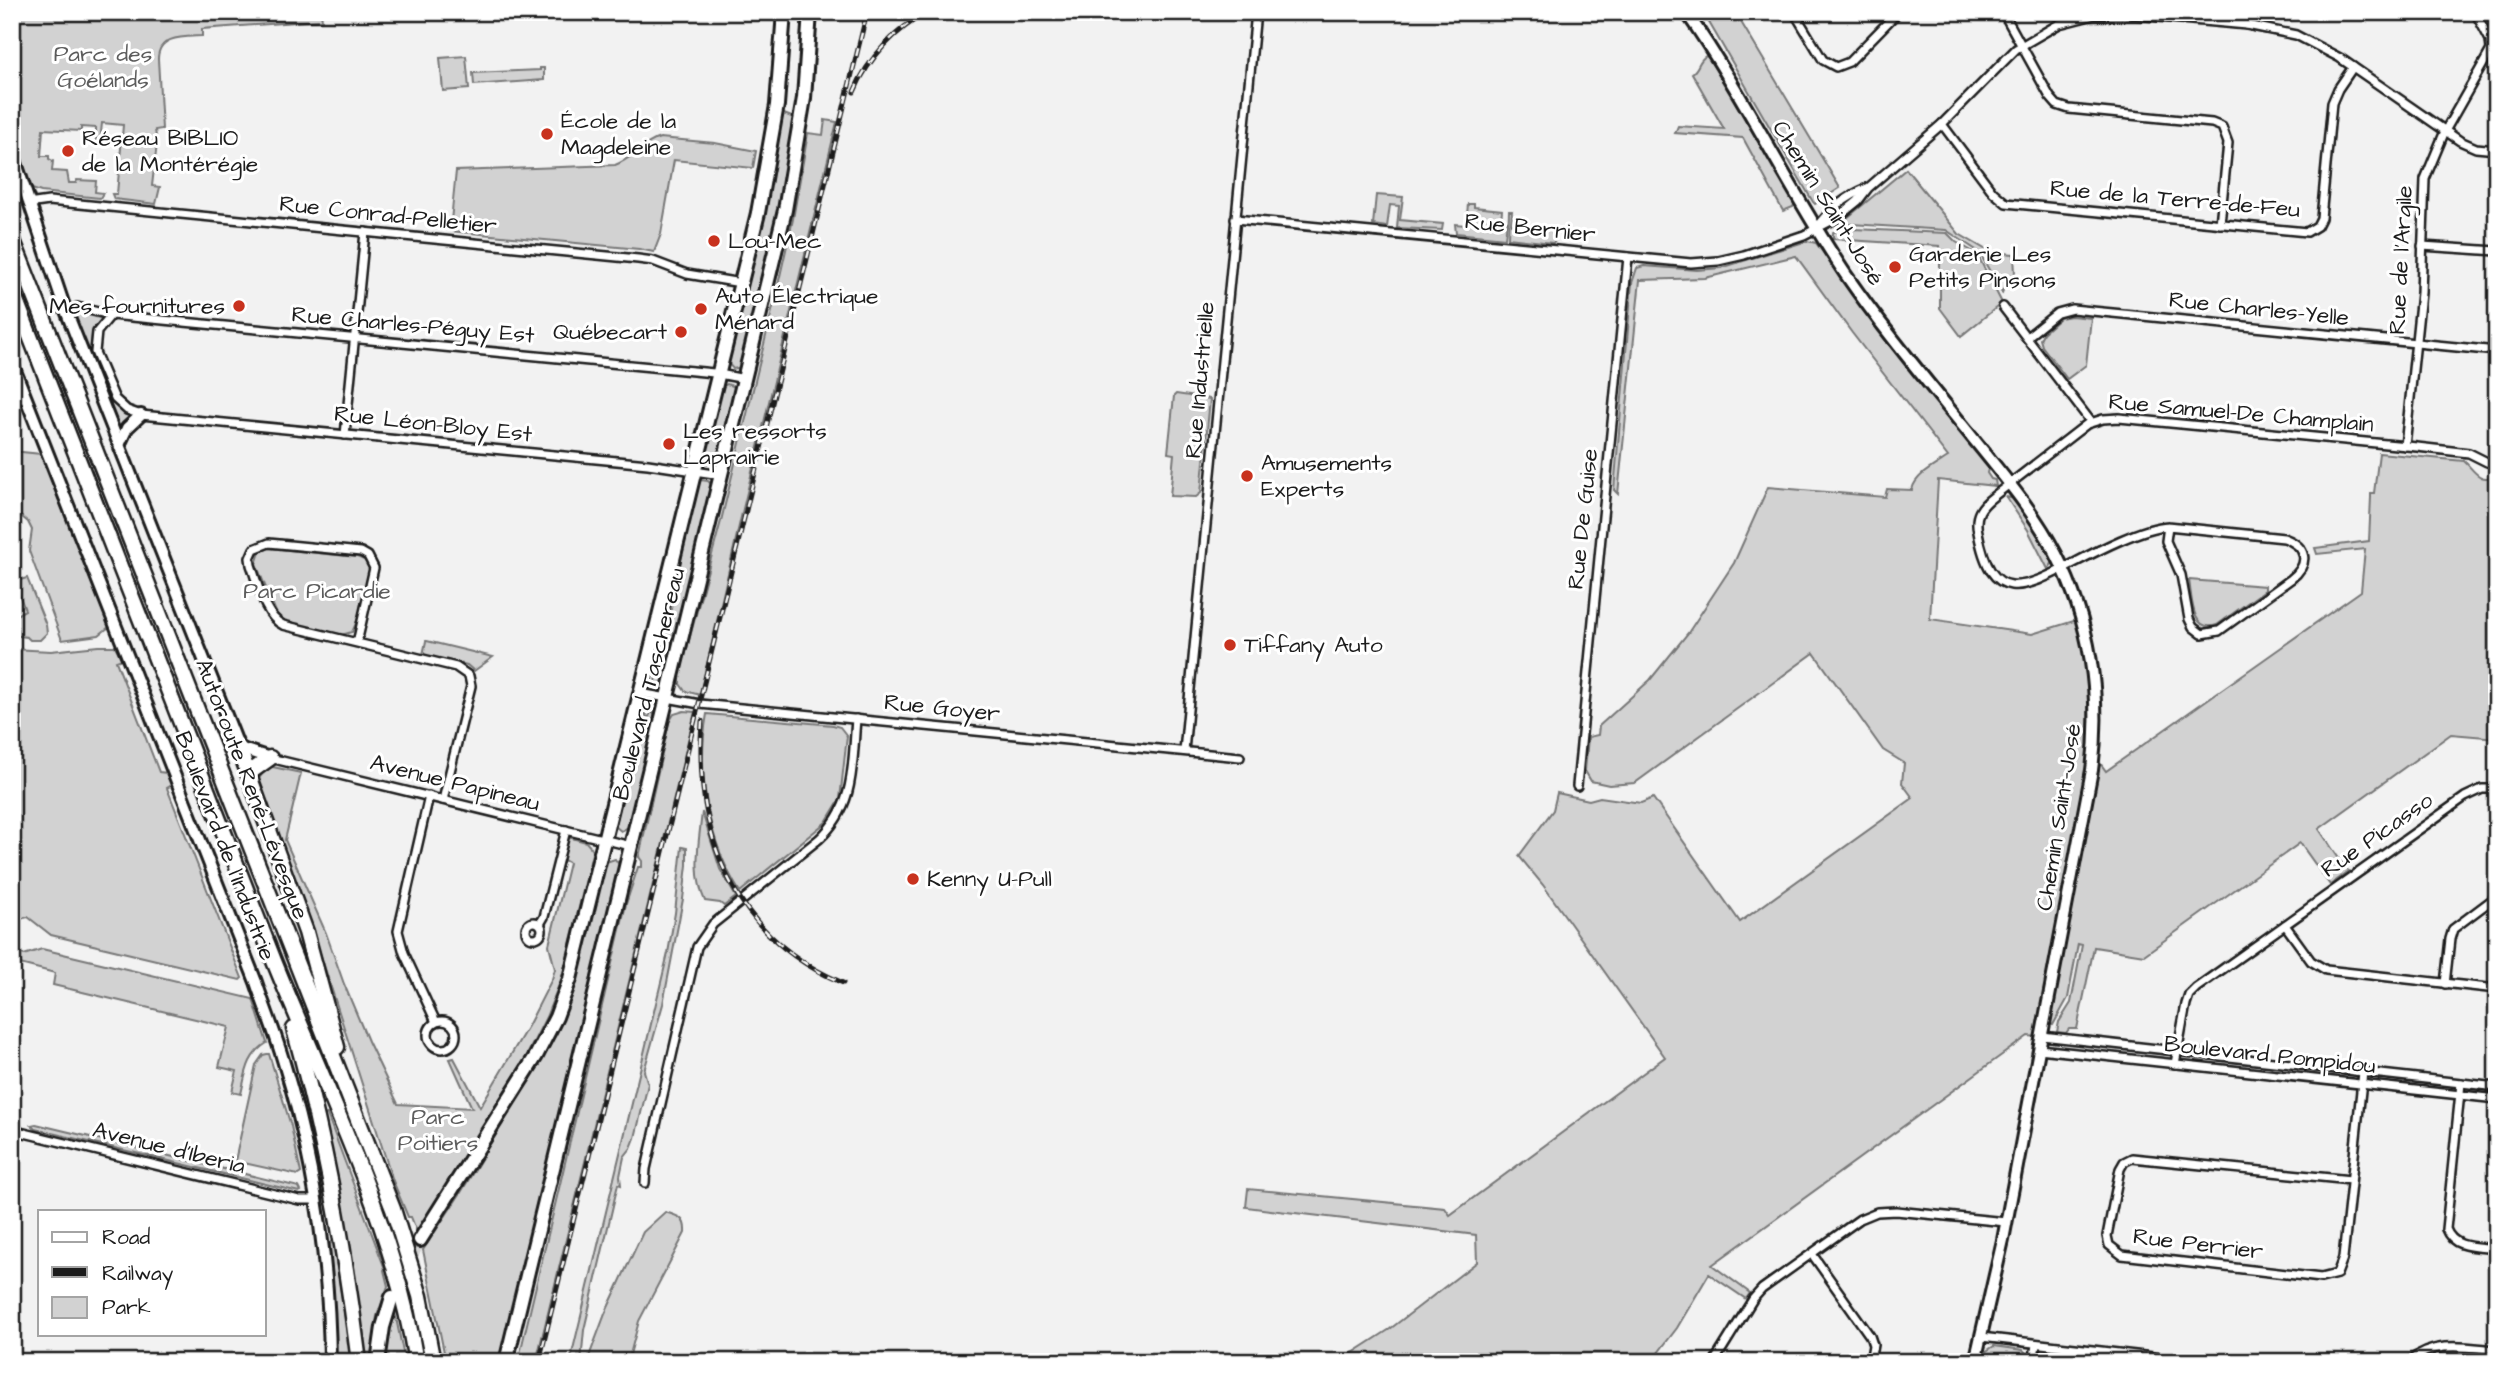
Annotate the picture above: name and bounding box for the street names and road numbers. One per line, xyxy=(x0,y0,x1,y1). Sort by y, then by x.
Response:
street label: Chemin Saint-José xyxy=(1764,114,1892,292)
street label: Rue de la Terre-de-Feu xyxy=(2049,172,2301,226)
street label: Rue de l'Argile xyxy=(2381,185,2422,335)
street label: Rue Conrad-Pelletier xyxy=(278,188,499,242)
street label: Rue Bernier xyxy=(1463,205,1597,251)
street label: Rue Charles-Yelle xyxy=(2167,284,2351,334)
street label: Rue Charles-Péguy Est xyxy=(290,298,536,353)
street label: Rue Industrielle xyxy=(1177,300,1223,460)
street label: Rue Samuel-De Champlain xyxy=(2107,385,2375,441)
street label: Rue Léon-Bloy Est xyxy=(332,398,534,451)
street label: Rue De Guise xyxy=(1560,447,1606,591)
street label: Boulevard Taschereau xyxy=(605,564,693,804)
street label: Autoroute René-Lévesque xyxy=(187,654,317,924)
street label: Rue Goyer xyxy=(882,686,1002,731)
street label: Chemin Saint-José xyxy=(2028,721,2090,913)
street label: Boulevard de l'Industrie xyxy=(167,727,283,965)
street label: Avenue Papineau xyxy=(367,746,543,820)
street label: Rue Picasso xyxy=(2315,785,2440,885)
street label: Boulevard Pompidou xyxy=(2163,1028,2377,1082)
street label: Avenue d'Iberia xyxy=(89,1114,249,1182)
street label: Rue Perrier xyxy=(2131,1220,2265,1268)

